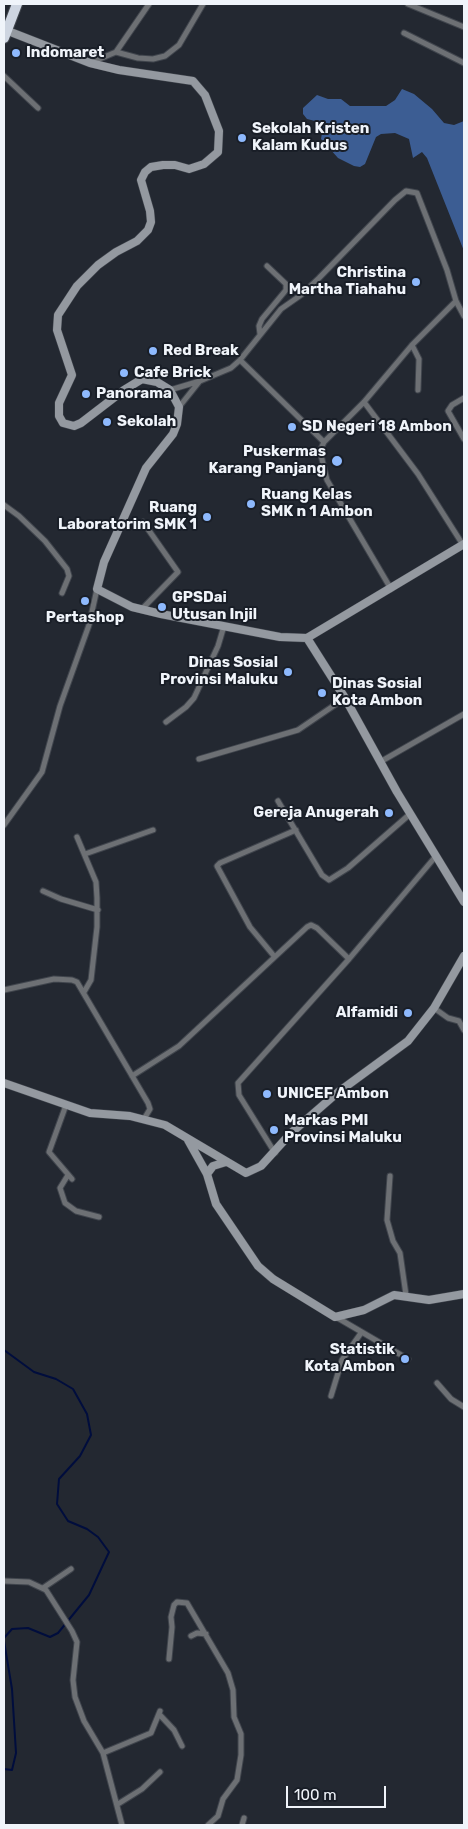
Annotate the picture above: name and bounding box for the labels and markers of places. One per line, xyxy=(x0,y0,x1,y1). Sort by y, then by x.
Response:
place label: Indomaret xyxy=(26,44,104,62)
marker: Indomaret xyxy=(10,47,22,59)
place label: Sekolah Kristen Kalam Kudus xyxy=(252,120,369,155)
marker: Sekolah Kristen Kalam Kudus xyxy=(236,132,248,144)
place label: Christina Martha Tiahahu xyxy=(289,264,406,299)
marker: Christina Martha Tiahahu xyxy=(410,276,422,288)
place label: Red Break xyxy=(163,342,239,360)
marker: Red Break xyxy=(147,345,159,357)
place label: Cafe Brick xyxy=(134,364,211,382)
marker: Cafe Brick xyxy=(118,367,130,379)
place label: Panorama xyxy=(96,385,172,403)
marker: Panorama xyxy=(80,388,92,400)
place label: Sekolah xyxy=(117,413,176,431)
marker: Sekolah xyxy=(101,416,113,428)
place label: SD Negeri 18 Ambon xyxy=(302,418,452,436)
marker: SD Negeri 18 Ambon xyxy=(286,421,298,433)
place label: Puskermas Karang Panjang xyxy=(208,443,326,478)
marker: Puskermas Karang Panjang xyxy=(330,454,344,468)
place label: Ruang Kelas SMK n 1 Ambon xyxy=(261,486,373,521)
marker: Ruang Kelas SMK n 1 Ambon xyxy=(245,498,257,510)
place label: Ruang Laboratorim SMK 1 xyxy=(58,499,197,534)
marker: Ruang Laboratorim SMK 1 xyxy=(201,511,213,523)
place label: GPSDai Utusan Injil xyxy=(172,589,257,624)
marker: Pertashop xyxy=(79,595,91,607)
marker: GPSDai Utusan Injil xyxy=(156,601,168,613)
place label: Pertashop xyxy=(46,609,124,627)
place label: Dinas Sosial Provinsi Maluku xyxy=(160,654,278,689)
marker: Dinas Sosial Provinsi Maluku xyxy=(282,666,294,678)
place label: Dinas Sosial Kota Ambon xyxy=(332,675,422,710)
marker: Dinas Sosial Kota Ambon xyxy=(316,687,328,699)
place label: Gereja Anugerah xyxy=(253,804,379,822)
marker: Gereja Anugerah xyxy=(383,807,395,819)
place label: Alfamidi xyxy=(336,1004,398,1022)
marker: Alfamidi xyxy=(402,1007,414,1019)
place label: UNICEF Ambon xyxy=(277,1085,389,1103)
marker: UNICEF Ambon xyxy=(261,1088,273,1100)
place label: Markas PMI Provinsi Maluku xyxy=(284,1112,402,1147)
marker: Markas PMI Provinsi Maluku xyxy=(268,1124,280,1136)
place label: Statistik Kota Ambon xyxy=(305,1341,395,1376)
marker: Statistik Kota Ambon xyxy=(399,1353,411,1365)

